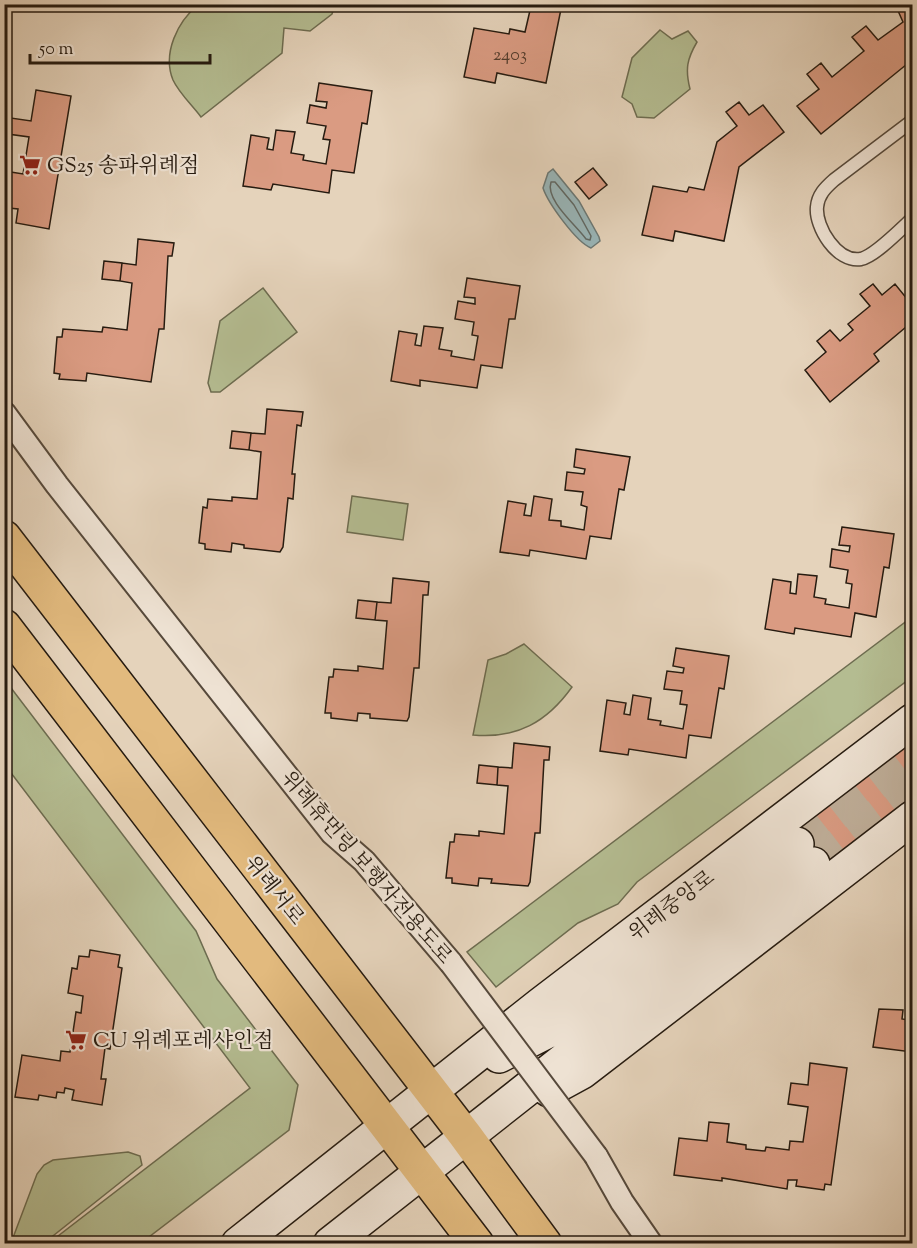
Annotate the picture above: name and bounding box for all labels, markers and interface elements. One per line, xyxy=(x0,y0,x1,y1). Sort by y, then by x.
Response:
scale bar xyxy=(30,27,210,65)
text: 50 m xyxy=(38,37,74,63)
house number: 2403 xyxy=(493,43,527,69)
place label: GS25 송파위례점 xyxy=(47,152,199,182)
supermarket icon: GS25 송파위례점 xyxy=(18,153,42,177)
street label: 위례휴먼링 보행자전용도로 xyxy=(273,765,458,972)
street label: 위례서로 xyxy=(237,850,310,932)
street label: 위례중앙로 xyxy=(623,864,722,949)
place label: CU 위례포레샤인점 xyxy=(93,1027,274,1057)
supermarket icon: CU 위례포레샤인점 xyxy=(64,1028,88,1052)

